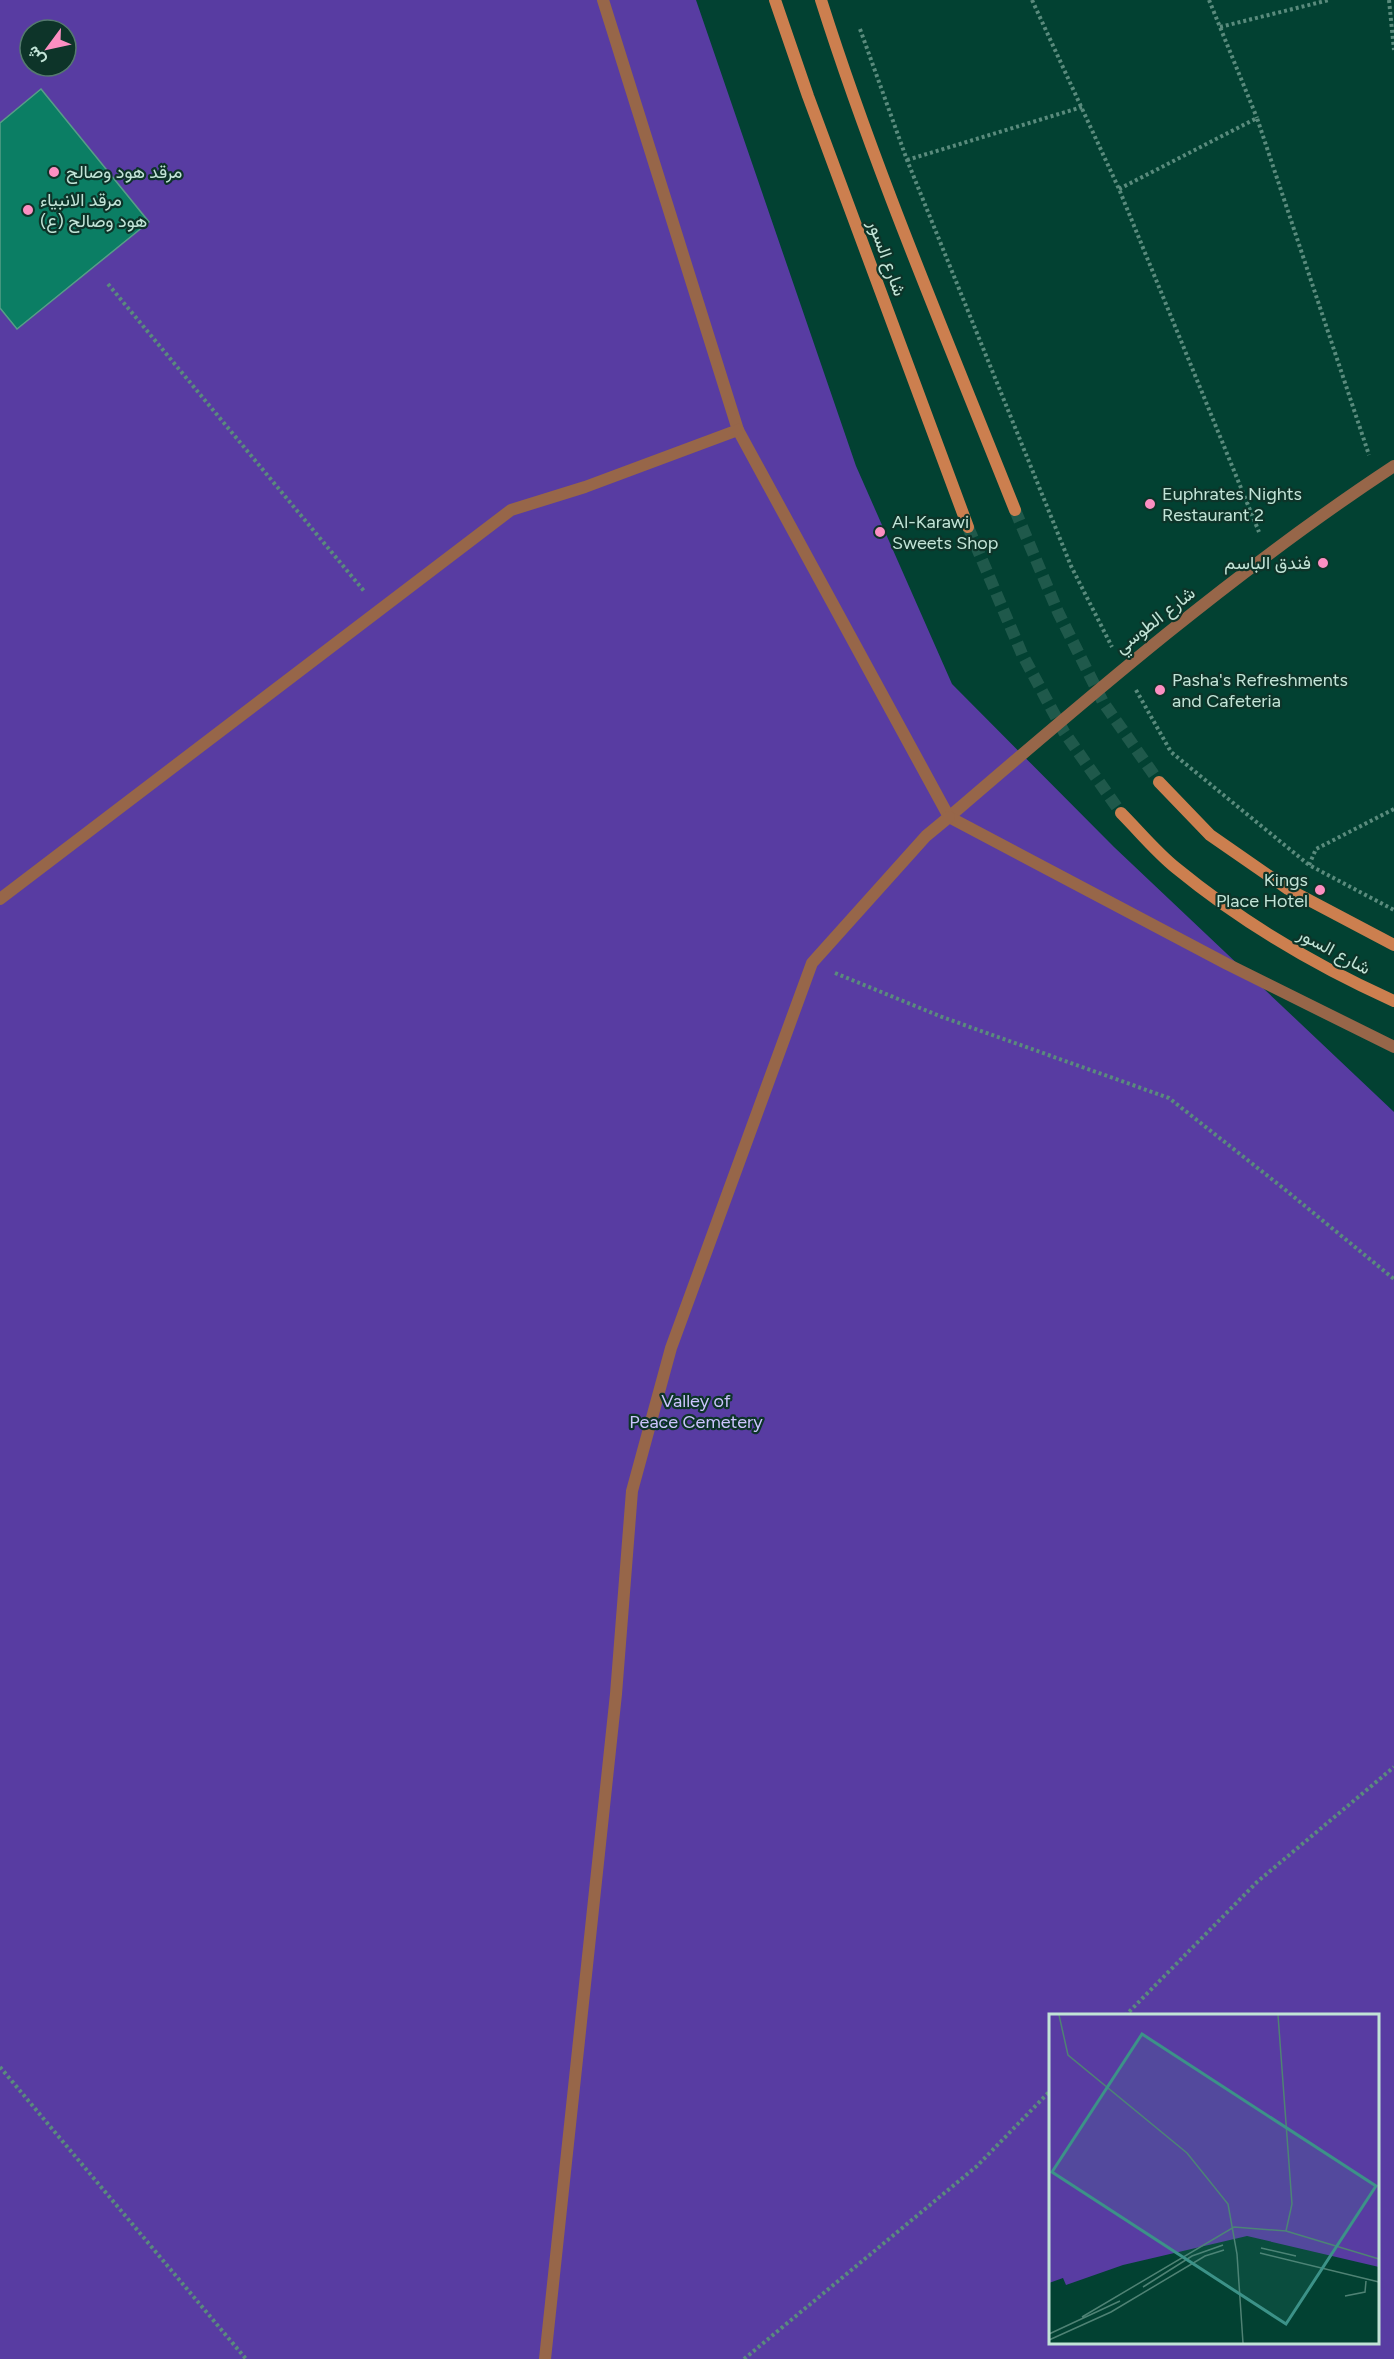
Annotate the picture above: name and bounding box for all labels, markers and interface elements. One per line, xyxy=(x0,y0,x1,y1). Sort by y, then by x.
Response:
north arrow xyxy=(18,18,78,78)
text: ش xyxy=(23,43,49,69)
place label: مرقد هود وصالح xyxy=(66,161,182,184)
marker: مرقد هود وصالح xyxy=(47,165,61,179)
place label: مرقد الانبياء هود وصالح (ع) xyxy=(40,189,147,233)
marker: مرقد الانبياء هود وصالح (ع) xyxy=(21,203,35,217)
street label: شارع السور xyxy=(862,216,911,299)
place label: Euphrates Nights Restaurant 2 xyxy=(1162,483,1302,526)
marker: Euphrates Nights Restaurant 2 xyxy=(1143,497,1157,511)
place label: Al-Karawi Sweets Shop xyxy=(892,511,998,554)
marker: Al-Karawi Sweets Shop xyxy=(873,525,887,539)
place label: فندق الباسم xyxy=(1224,552,1311,575)
marker: فندق الباسم xyxy=(1316,556,1330,570)
street label: شارع الطوسي xyxy=(1110,582,1202,661)
place label: Pasha's Refreshments and Cafeteria xyxy=(1172,669,1348,712)
marker: Pasha's Refreshments and Cafeteria xyxy=(1153,683,1167,697)
place label: Kings Place Hotel xyxy=(1216,869,1308,912)
marker: Kings Place Hotel xyxy=(1313,883,1327,897)
street label: شارع السور xyxy=(1292,922,1374,980)
park label: Valley of Peace Cemetery xyxy=(629,1390,763,1433)
inset map xyxy=(1049,2014,1379,2344)

